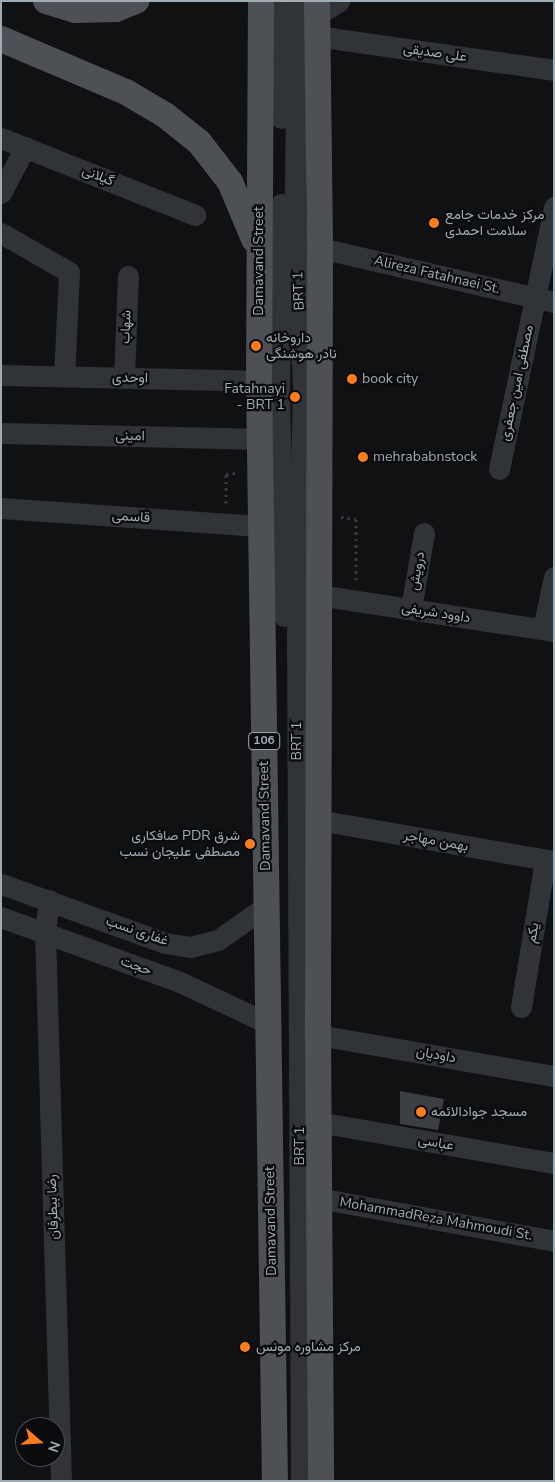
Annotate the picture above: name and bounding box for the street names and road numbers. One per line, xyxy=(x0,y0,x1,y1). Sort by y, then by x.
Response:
street label: علی صدیقی xyxy=(402,40,468,66)
street label: گیلانی xyxy=(80,162,116,190)
street label: Damavand Street xyxy=(251,206,267,316)
street label: Alireza Fatahnaei St. xyxy=(372,252,502,298)
street label: BRT 1 xyxy=(290,271,308,311)
street label: شهاب xyxy=(117,310,135,344)
street label: مصطفی امین جعفری xyxy=(496,323,538,443)
street label: اوحدی xyxy=(112,369,148,387)
street label: امینی xyxy=(115,427,145,445)
street label: قاسمی xyxy=(111,507,151,527)
street label: درویش xyxy=(405,550,429,592)
street label: داوود شریفی xyxy=(400,599,472,627)
street label: BRT 1 xyxy=(289,722,305,760)
road number: 106 xyxy=(248,731,280,750)
street label: Damavand Street xyxy=(256,761,274,871)
street label: بهمن مهاجر xyxy=(402,827,470,855)
street label: غفاری نسب xyxy=(104,912,170,950)
street label: یکم xyxy=(523,922,543,944)
street label: حجت xyxy=(118,953,154,979)
street label: داودیان xyxy=(415,1043,457,1067)
street label: BRT 1 xyxy=(292,1127,308,1165)
street label: عباسی xyxy=(417,1132,455,1154)
street label: Damavand Street xyxy=(262,1166,280,1276)
street label: رضا بیطرفان xyxy=(43,1174,63,1240)
street label: MohammadReza Mahmoudi St. xyxy=(338,1194,534,1244)

